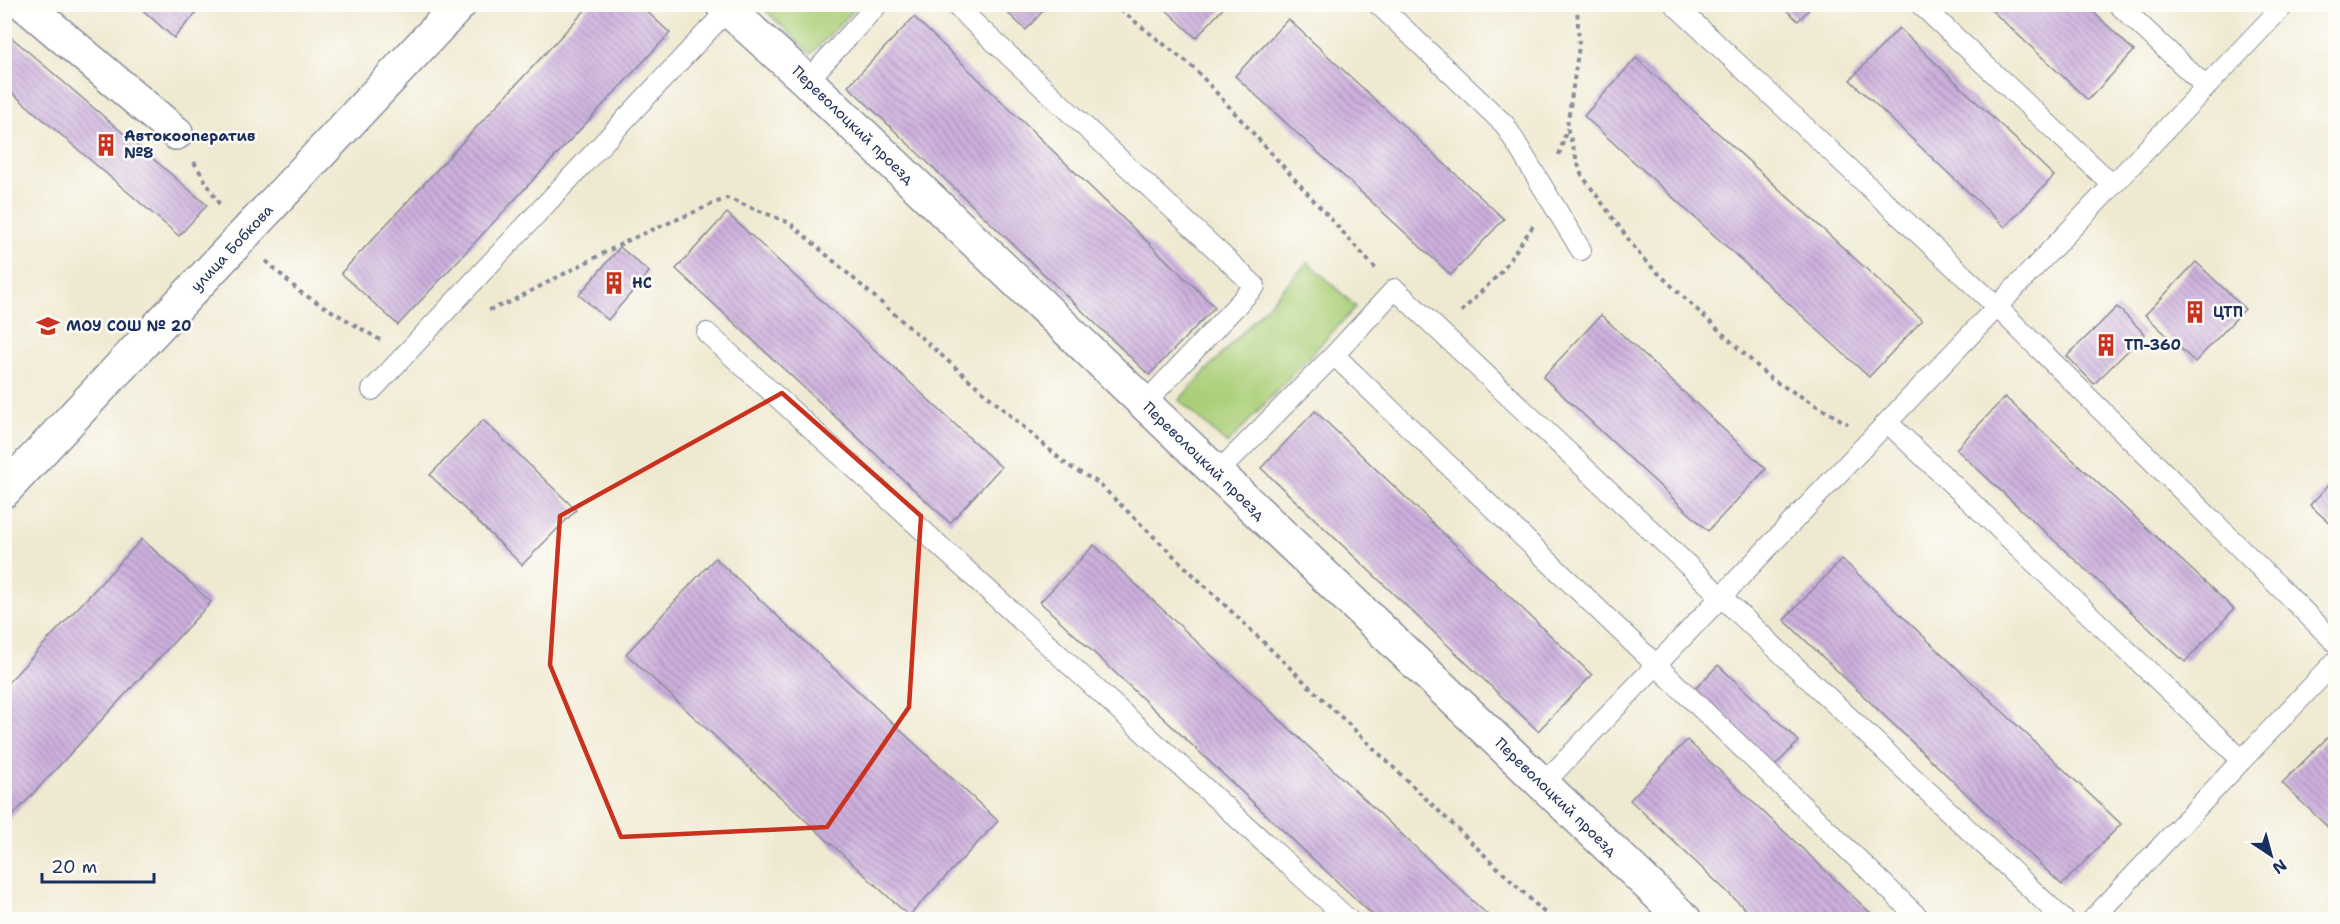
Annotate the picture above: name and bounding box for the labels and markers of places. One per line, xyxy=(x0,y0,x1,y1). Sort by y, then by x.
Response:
place label: Автокооператив №8 xyxy=(124,126,255,163)
building icon: Автокооператив №8 xyxy=(93,132,119,158)
building icon: НС xyxy=(601,270,627,296)
place label: НС xyxy=(632,273,652,293)
building icon: ЦТП xyxy=(2182,299,2208,325)
place label: ЦТП xyxy=(2213,302,2243,322)
school or university icon: МОУ СОШ № 20 xyxy=(35,313,61,339)
place label: МОУ СОШ № 20 xyxy=(66,316,192,336)
building icon: ТП-360 xyxy=(2093,332,2119,358)
place label: ТП-360 xyxy=(2124,335,2181,355)

